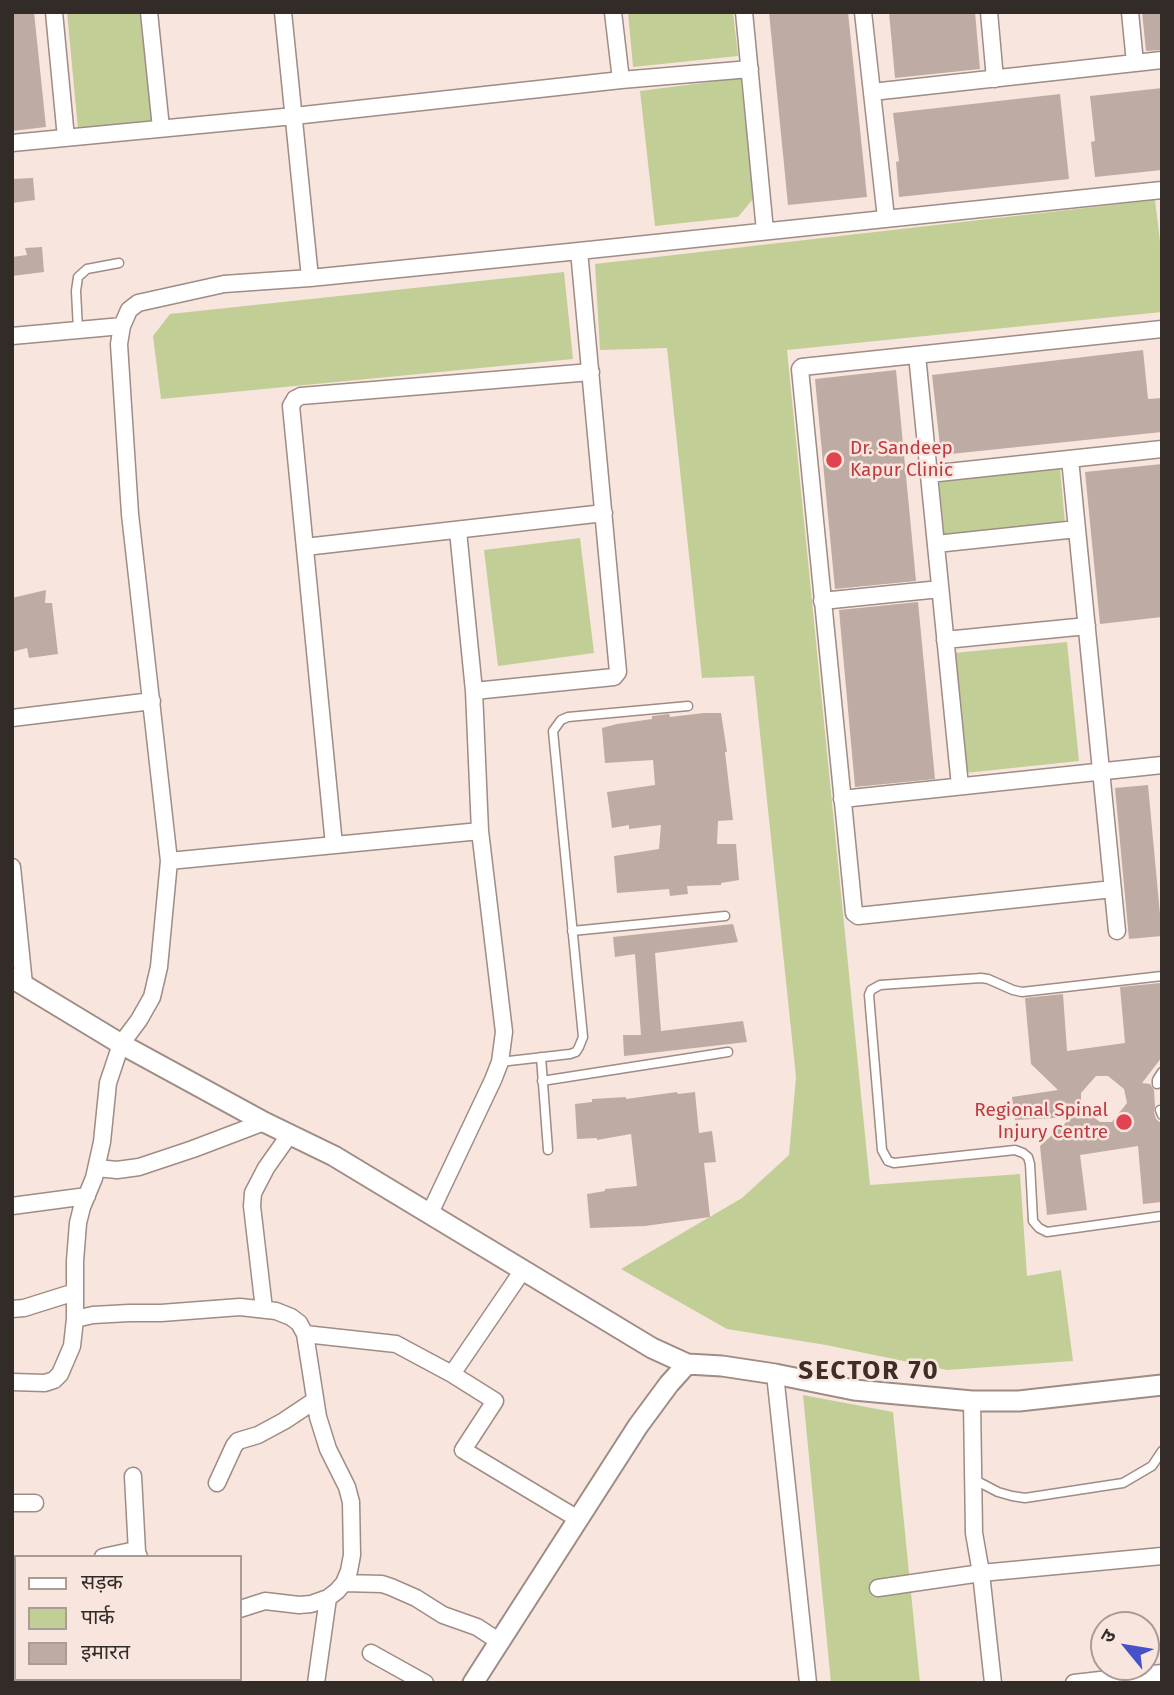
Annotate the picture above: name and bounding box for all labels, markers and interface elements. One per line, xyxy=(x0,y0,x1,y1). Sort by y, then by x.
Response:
place label: Dr. Sandeep Kapur Clinic xyxy=(850,438,953,482)
marker: Dr. Sandeep Kapur Clinic xyxy=(824,450,844,470)
place label: Regional Spinal Injury Centre xyxy=(974,1100,1108,1144)
marker: Regional Spinal Injury Centre xyxy=(1114,1112,1134,1132)
district label: SECTOR 70 xyxy=(799,1356,939,1388)
legend xyxy=(14,1555,242,1681)
text: सड़क xyxy=(81,1569,123,1595)
text: पार्क xyxy=(81,1604,115,1630)
north arrow xyxy=(1090,1611,1160,1681)
text: उ xyxy=(1095,1626,1121,1647)
text: इमारत xyxy=(81,1639,130,1665)

